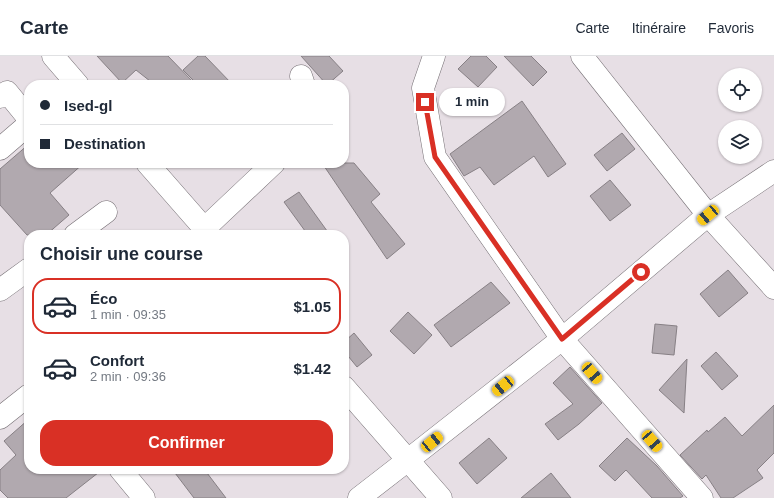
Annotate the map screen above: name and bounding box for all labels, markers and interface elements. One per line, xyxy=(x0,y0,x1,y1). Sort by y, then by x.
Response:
text: Carte xyxy=(20,17,69,38)
text: Carte xyxy=(575,20,610,36)
text: Itinéraire xyxy=(632,20,686,36)
text: Favoris xyxy=(708,20,754,36)
map controls xyxy=(718,68,762,164)
button: locate xyxy=(718,68,762,112)
callout: 1 min xyxy=(439,88,505,116)
route end xyxy=(416,93,434,111)
text: 1 min xyxy=(455,94,489,109)
text: Ised-gl xyxy=(64,97,112,114)
button: layers xyxy=(718,120,762,164)
text: Destination xyxy=(64,135,146,152)
car xyxy=(695,203,721,227)
text: Choisir une course xyxy=(40,244,203,264)
route start xyxy=(632,263,650,281)
icon: car xyxy=(42,288,78,324)
text: Éco xyxy=(90,290,118,307)
text: $1.05 xyxy=(293,298,331,315)
text: 1 min · 09:35 xyxy=(90,307,166,322)
icon: car xyxy=(42,350,78,386)
text: Confort xyxy=(90,352,144,369)
text: $1.42 xyxy=(293,360,331,377)
car xyxy=(580,360,604,386)
text: 2 min · 09:36 xyxy=(90,369,166,384)
car xyxy=(490,374,516,398)
button: Confirmer xyxy=(40,420,333,466)
car xyxy=(640,428,664,454)
car xyxy=(419,430,445,454)

